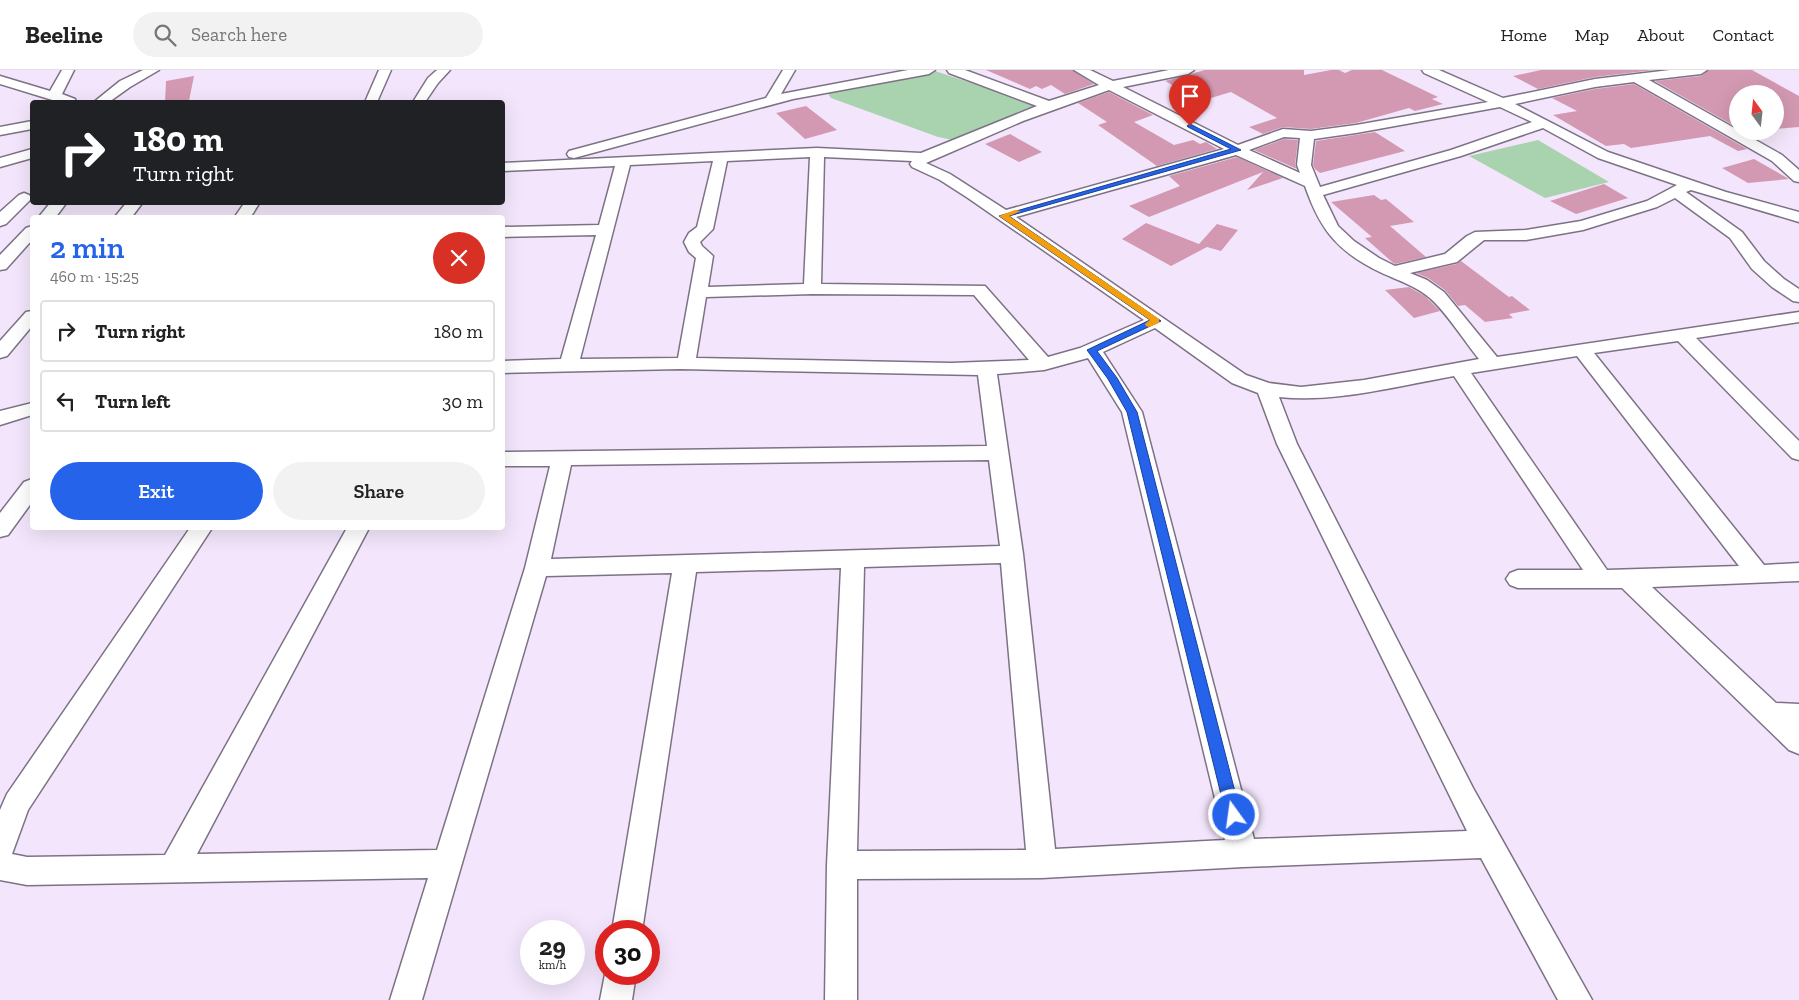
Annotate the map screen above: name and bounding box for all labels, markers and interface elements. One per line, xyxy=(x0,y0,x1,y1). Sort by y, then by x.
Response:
search box xyxy=(133,12,483,57)
text: Beeline xyxy=(25,20,103,49)
icon: search xyxy=(151,21,179,49)
text: Search here xyxy=(191,23,287,46)
text: Home xyxy=(1500,24,1547,46)
text: Map xyxy=(1575,24,1609,46)
text: About xyxy=(1637,24,1684,46)
text: Contact xyxy=(1712,24,1774,46)
pin xyxy=(1169,75,1211,126)
icon: arrive xyxy=(1176,82,1204,110)
north arrow xyxy=(1729,85,1784,140)
map controls xyxy=(1729,85,1784,140)
text: 180 m xyxy=(133,118,223,160)
icon: right xyxy=(50,120,115,185)
text: Turn right xyxy=(133,160,234,187)
text: 2 min xyxy=(50,230,124,266)
button: close xyxy=(433,232,485,284)
text: 460 m · 15:25 xyxy=(50,267,139,286)
icon: right xyxy=(52,317,80,345)
text: Turn right xyxy=(95,320,185,343)
text: 180 m xyxy=(434,320,483,343)
icon: left xyxy=(52,387,80,415)
text: Turn left xyxy=(95,390,170,413)
text: 30 m xyxy=(442,390,483,413)
button: Exit xyxy=(50,462,263,520)
button: Share xyxy=(273,462,485,520)
position arrow xyxy=(1207,788,1259,840)
speed limit sign: 30 xyxy=(595,920,660,985)
text: 29 xyxy=(539,931,566,961)
text: km/h xyxy=(539,958,566,972)

